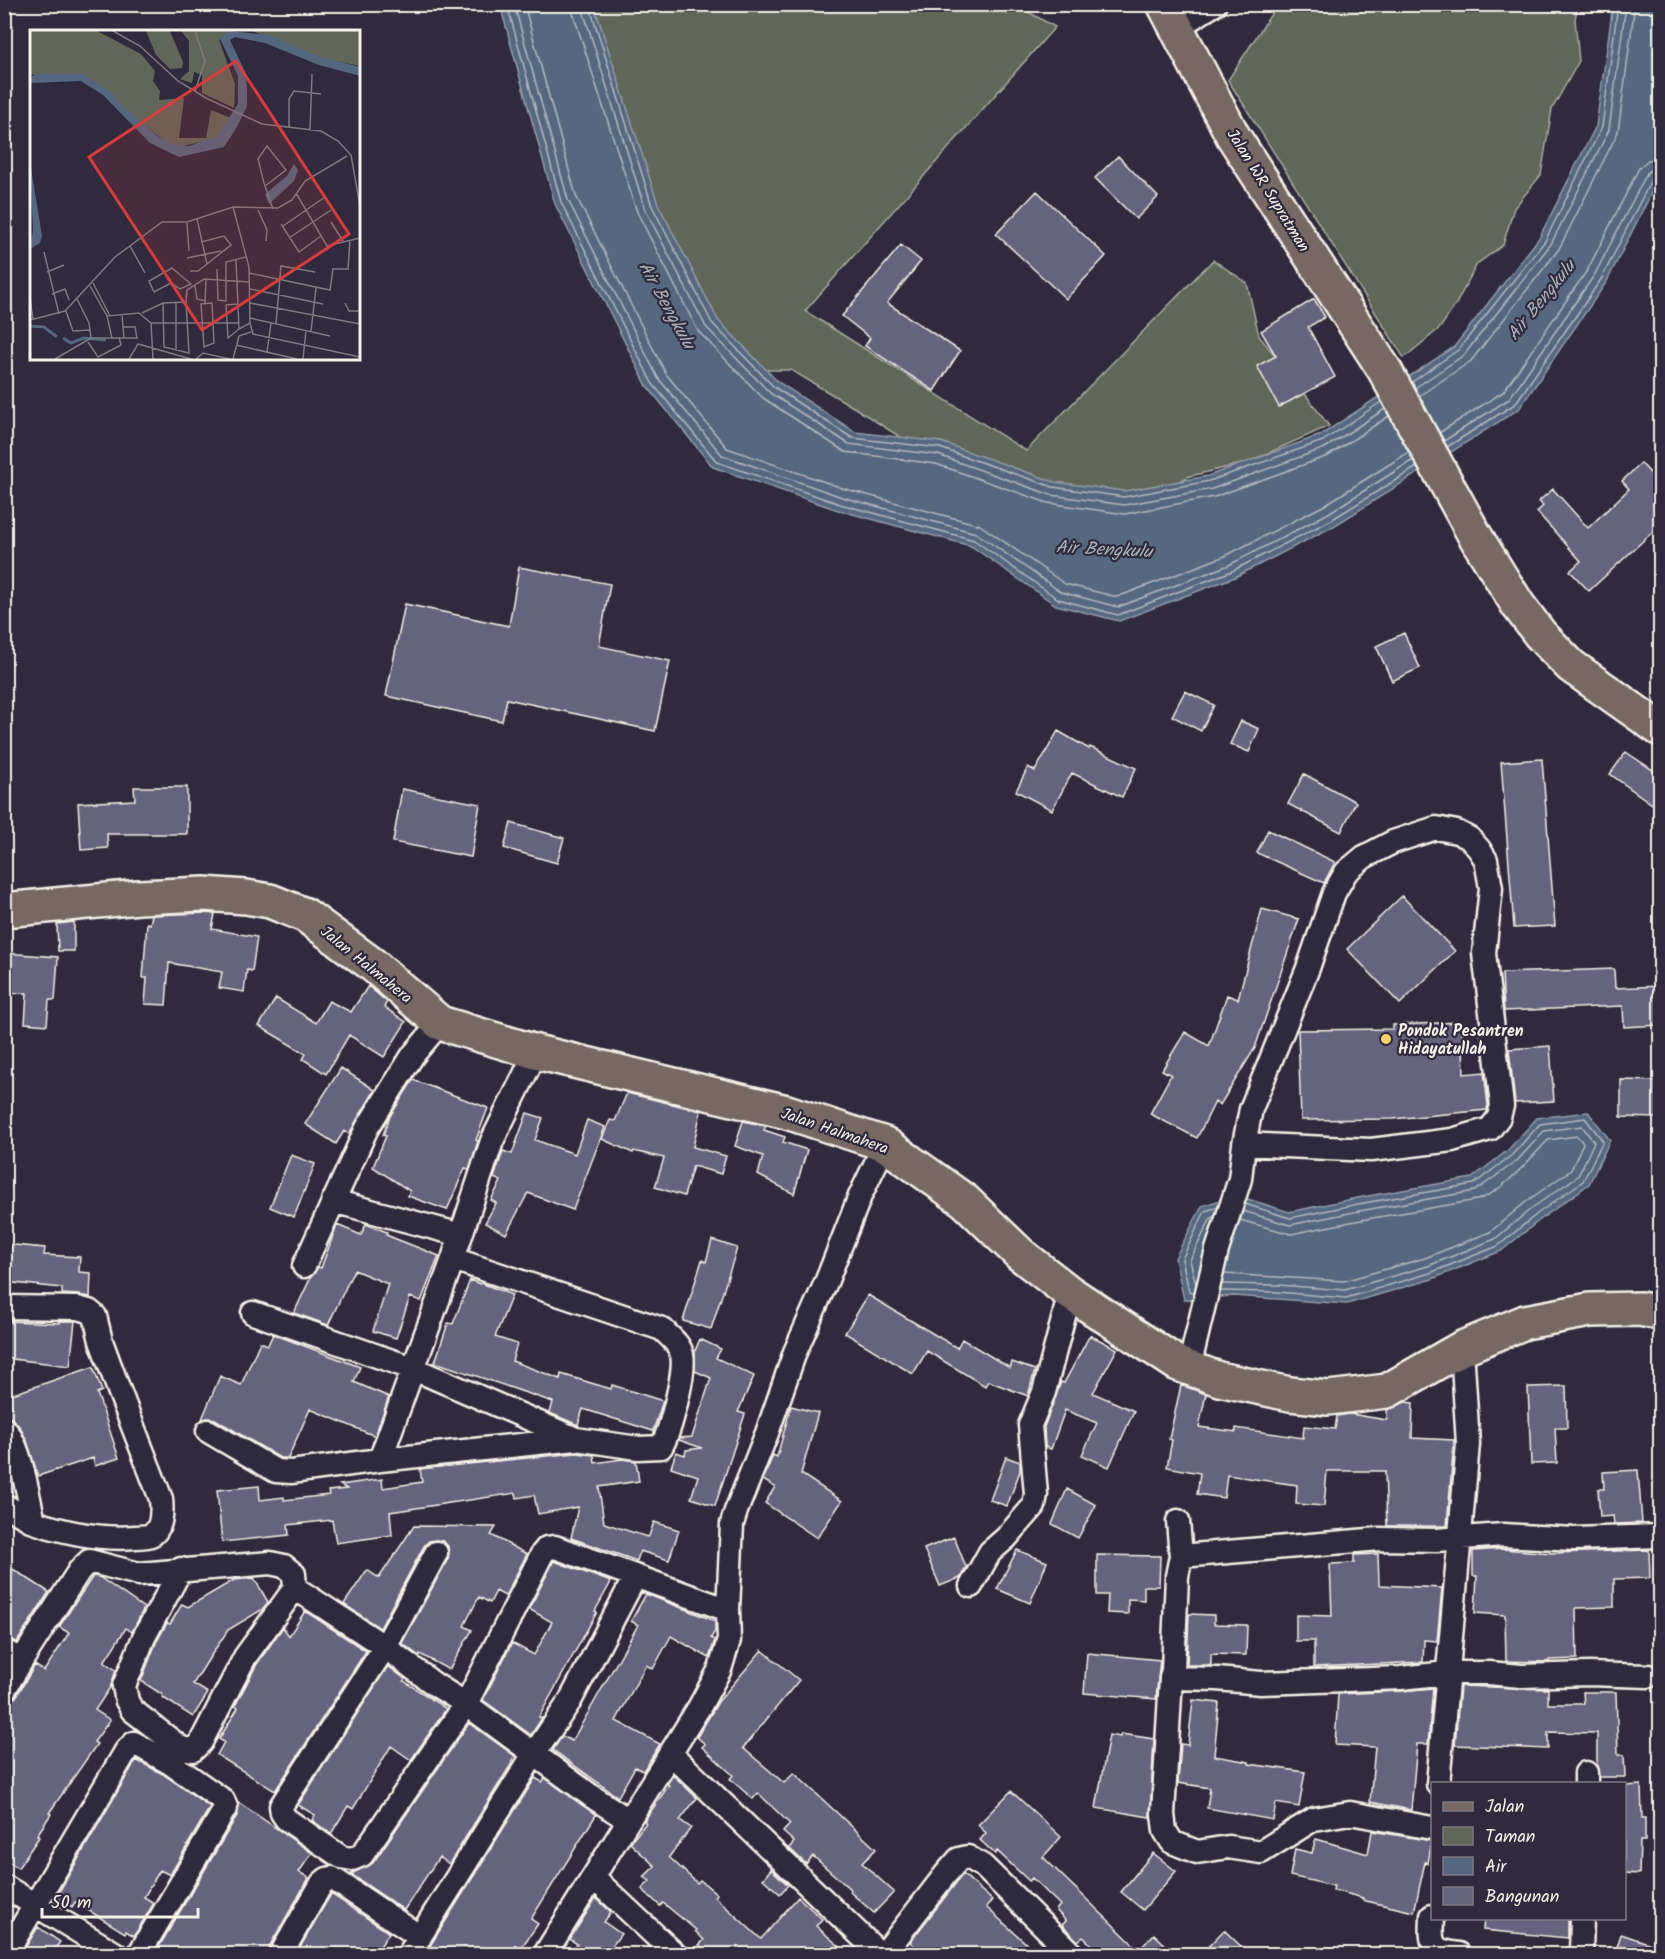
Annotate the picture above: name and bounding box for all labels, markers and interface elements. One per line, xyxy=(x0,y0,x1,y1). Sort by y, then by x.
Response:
inset map xyxy=(30,30,360,360)
street label: Jalan WR Supratman xyxy=(1220,124,1316,257)
water label: Air Bengkulu xyxy=(1501,253,1585,347)
water label: Air Bengkulu xyxy=(630,257,703,357)
water label: Air Bengkulu xyxy=(1055,533,1155,568)
street label: Jalan Halmahera xyxy=(315,920,418,1010)
place label: Pondok Pesantren Hidayatullah xyxy=(1398,1019,1524,1062)
marker: Pondok Pesantren Hidayatullah xyxy=(1379,1032,1393,1046)
street label: Jalan Halmahera xyxy=(777,1101,892,1162)
legend xyxy=(1431,1782,1626,1920)
text: Jalan xyxy=(1485,1793,1524,1822)
text: Taman xyxy=(1485,1823,1535,1852)
text: Air xyxy=(1485,1853,1507,1882)
scale bar xyxy=(42,1881,198,1919)
text: Bangunan xyxy=(1485,1883,1559,1912)
text: 50 m xyxy=(51,1889,91,1918)

